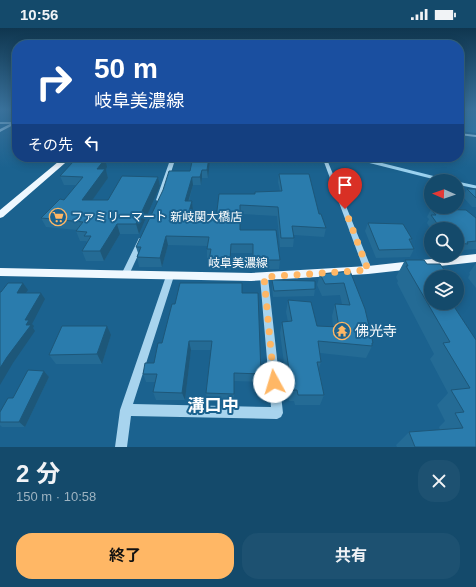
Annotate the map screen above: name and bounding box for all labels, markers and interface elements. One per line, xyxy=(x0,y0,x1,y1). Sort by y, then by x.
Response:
text: 10:56 xyxy=(20,6,58,23)
text: 50 m xyxy=(94,53,158,84)
icon: right xyxy=(28,56,80,108)
text: 岐阜美濃線 xyxy=(94,91,184,111)
icon: left xyxy=(81,132,103,154)
text: その先 xyxy=(28,136,73,153)
pin xyxy=(328,168,362,209)
icon: arrive xyxy=(334,174,356,196)
north arrow xyxy=(424,174,464,214)
map controls xyxy=(424,174,464,310)
supermarket icon: ファミリーマート 新岐関大橋店 xyxy=(48,207,68,227)
place label: ファミリーマート 新岐関大橋店 xyxy=(71,210,242,224)
button: search xyxy=(424,222,464,262)
street label: 岐阜美濃線 xyxy=(208,256,268,270)
button: layers xyxy=(424,270,464,310)
temple icon: 佛光寺 xyxy=(332,321,352,341)
place label: 佛光寺 xyxy=(355,323,397,339)
position arrow xyxy=(253,361,295,403)
district label: 溝口中 xyxy=(188,396,239,415)
text: 2 分 xyxy=(16,460,60,487)
button: close xyxy=(418,460,460,502)
text: 150 m · 10:58 xyxy=(16,489,96,504)
button: 終了 xyxy=(16,533,234,579)
button: 共有 xyxy=(242,533,460,579)

